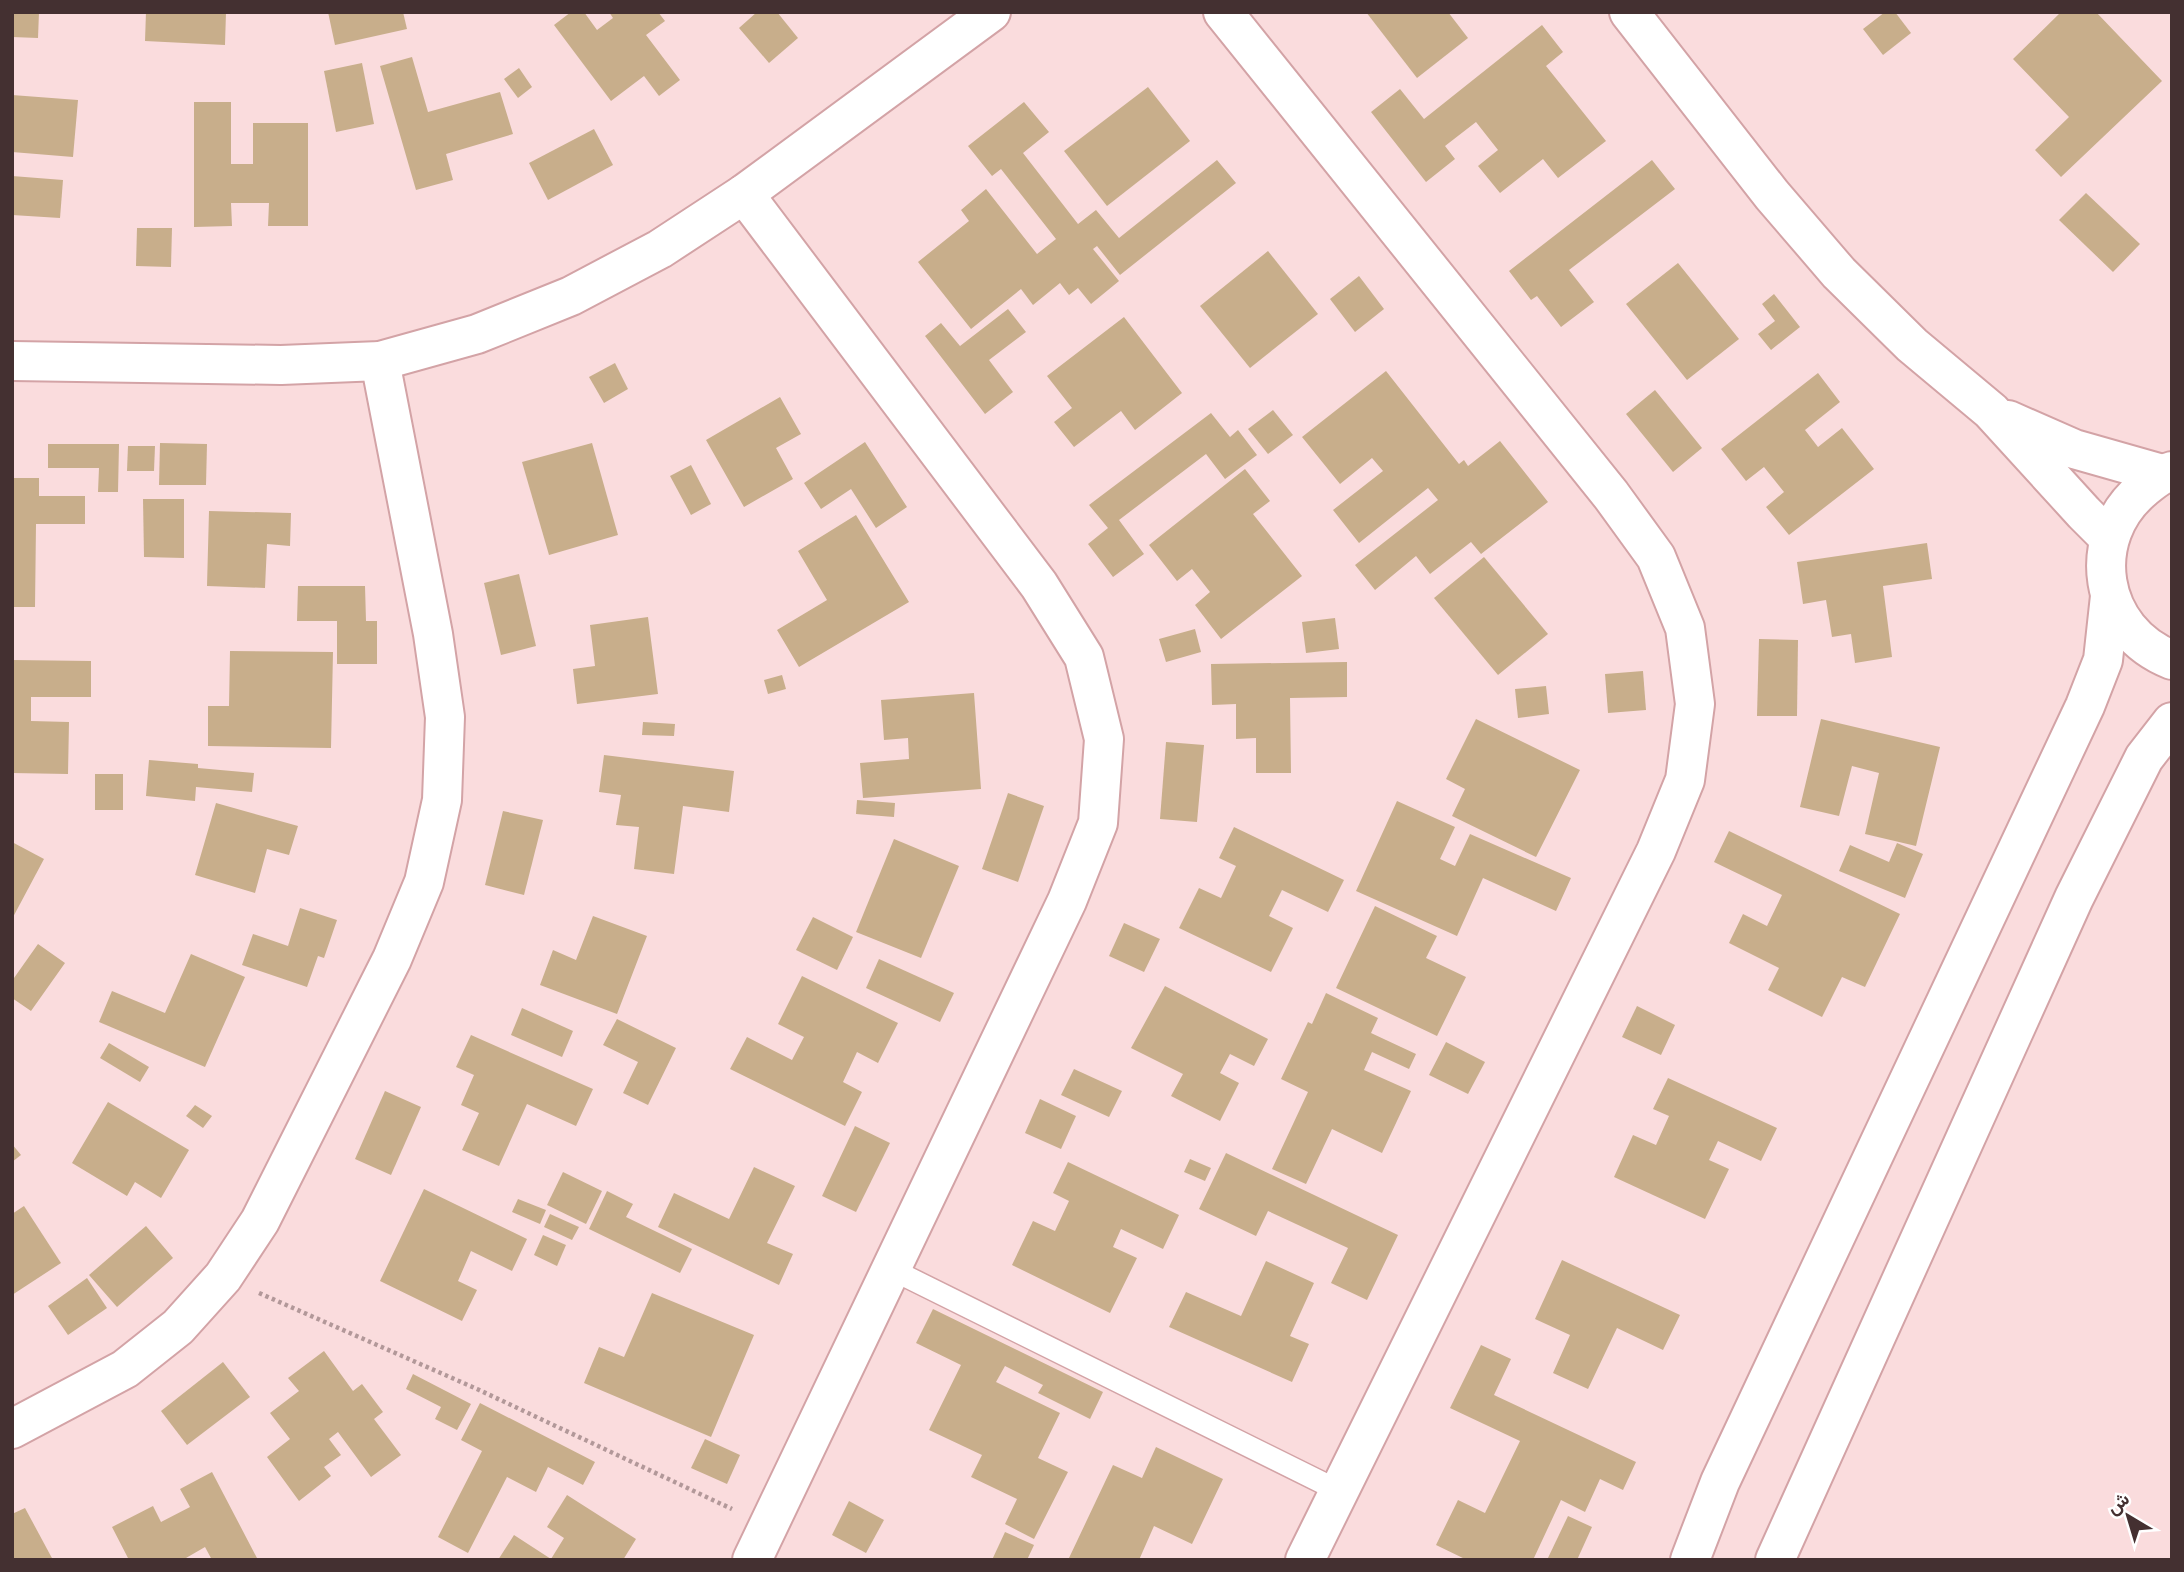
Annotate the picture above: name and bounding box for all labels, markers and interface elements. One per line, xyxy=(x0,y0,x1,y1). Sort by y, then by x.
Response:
north arrow xyxy=(2093,1481,2163,1551)
text: ش xyxy=(2102,1487,2134,1519)

